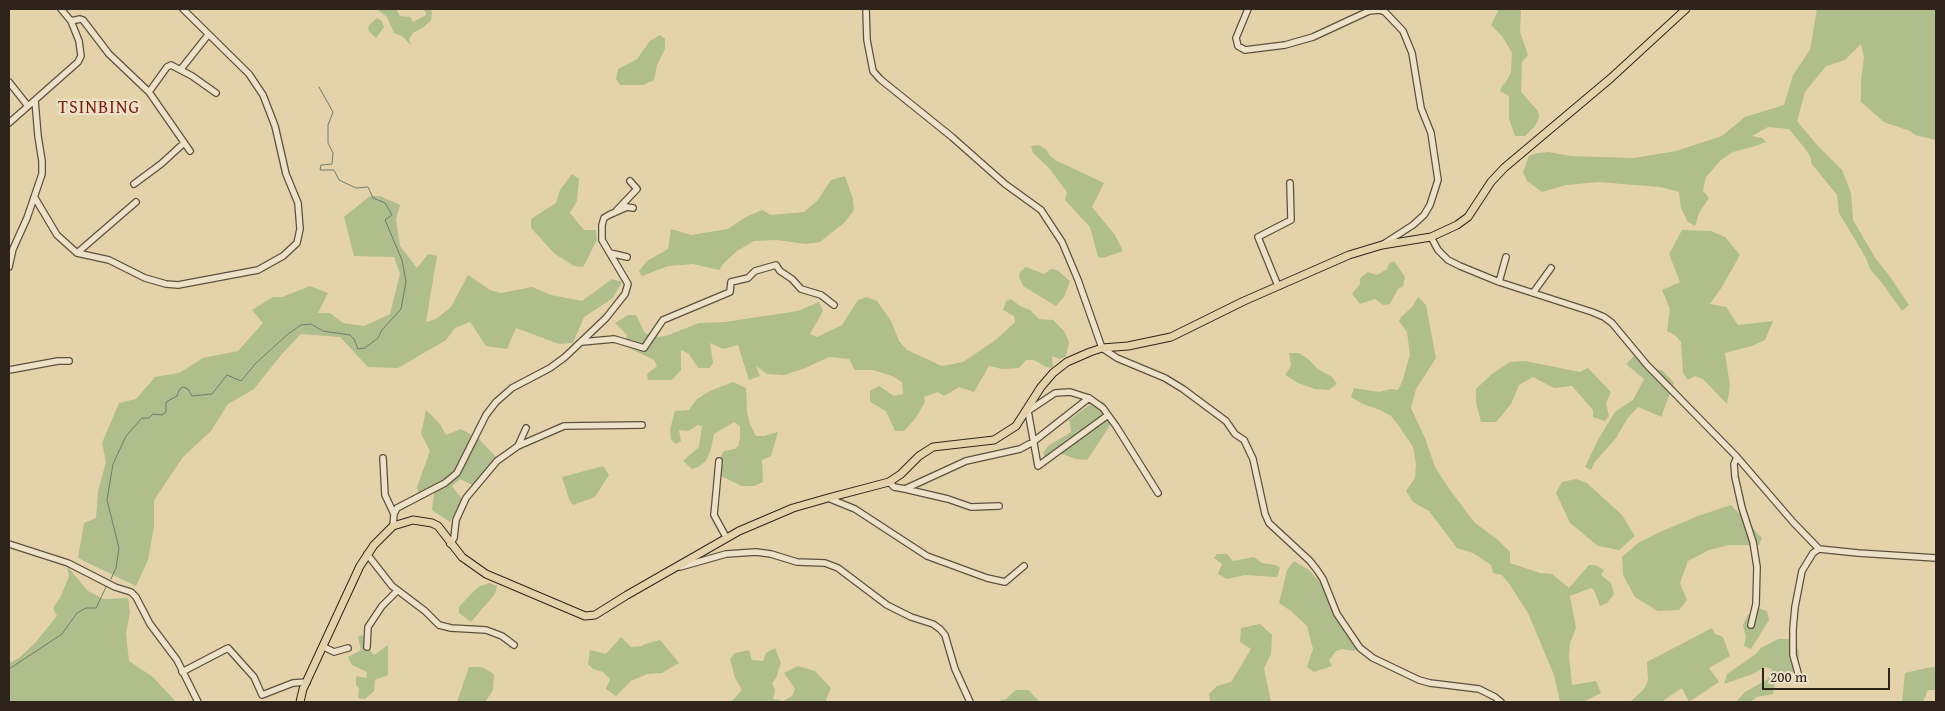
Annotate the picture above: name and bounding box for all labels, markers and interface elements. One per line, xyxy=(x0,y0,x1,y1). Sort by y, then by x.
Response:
district label: TSINBING xyxy=(57,97,141,119)
scale bar xyxy=(1765,658,1892,690)
text: 200 m xyxy=(1770,666,1807,687)

